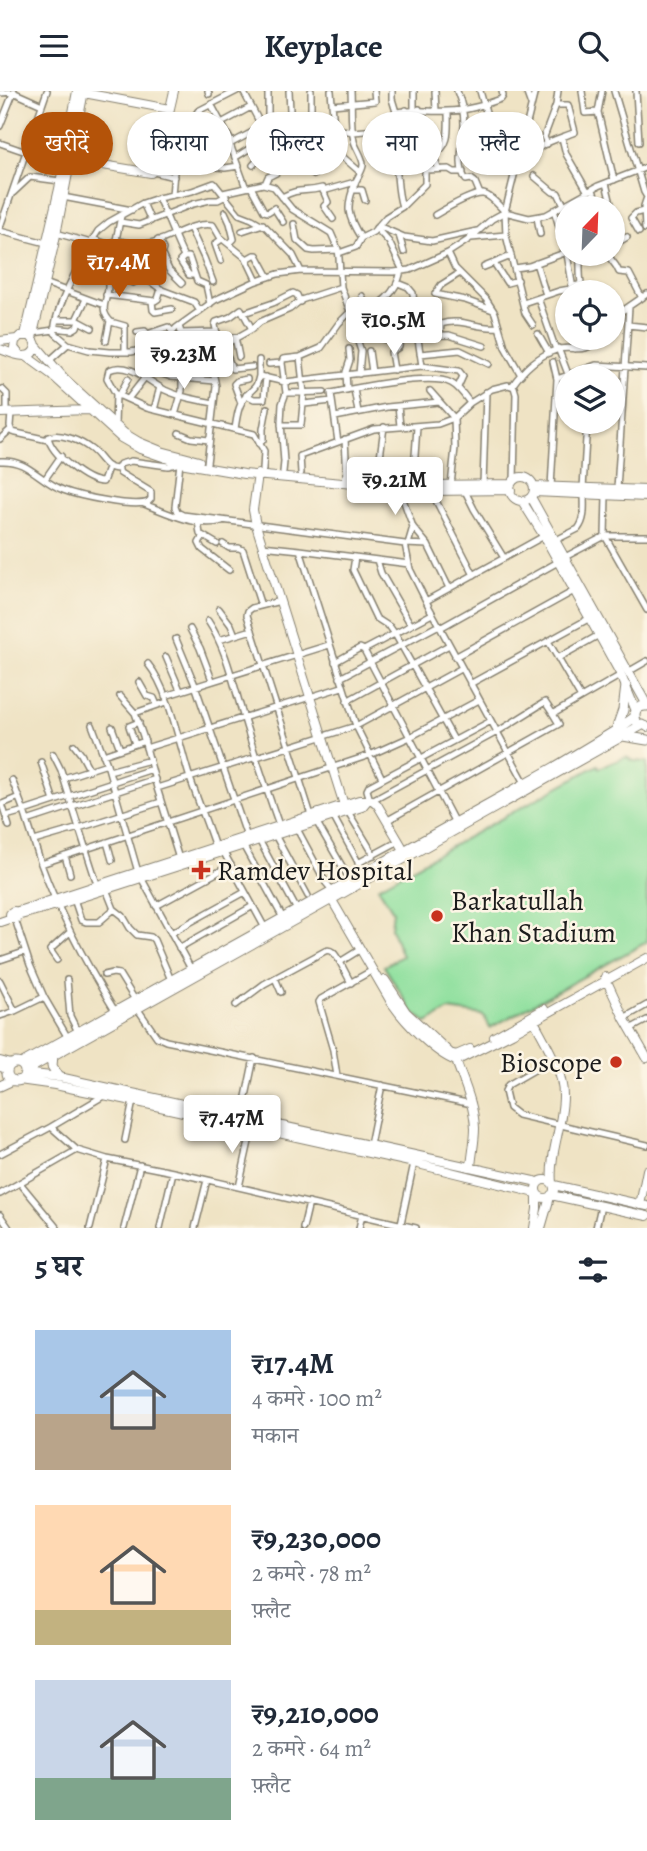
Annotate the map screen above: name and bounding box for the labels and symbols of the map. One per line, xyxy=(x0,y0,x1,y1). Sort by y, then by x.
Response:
north arrow xyxy=(555,196,625,266)
pin: ₹17.4M xyxy=(62,239,176,299)
pin: ₹10.5M xyxy=(337,297,451,357)
pin: ₹9.23M xyxy=(127,331,241,391)
pin: ₹9.21M xyxy=(338,457,452,517)
place label: Ramdev Hospital xyxy=(217,852,413,890)
marker: Ramdev Hospital xyxy=(191,860,211,880)
place label: Barkatullah Khan Stadium xyxy=(451,882,616,952)
marker: Barkatullah Khan Stadium xyxy=(429,908,445,924)
place label: Bioscope xyxy=(500,1044,602,1082)
marker: Bioscope xyxy=(608,1054,624,1070)
pin: ₹7.47M xyxy=(175,1095,289,1155)

